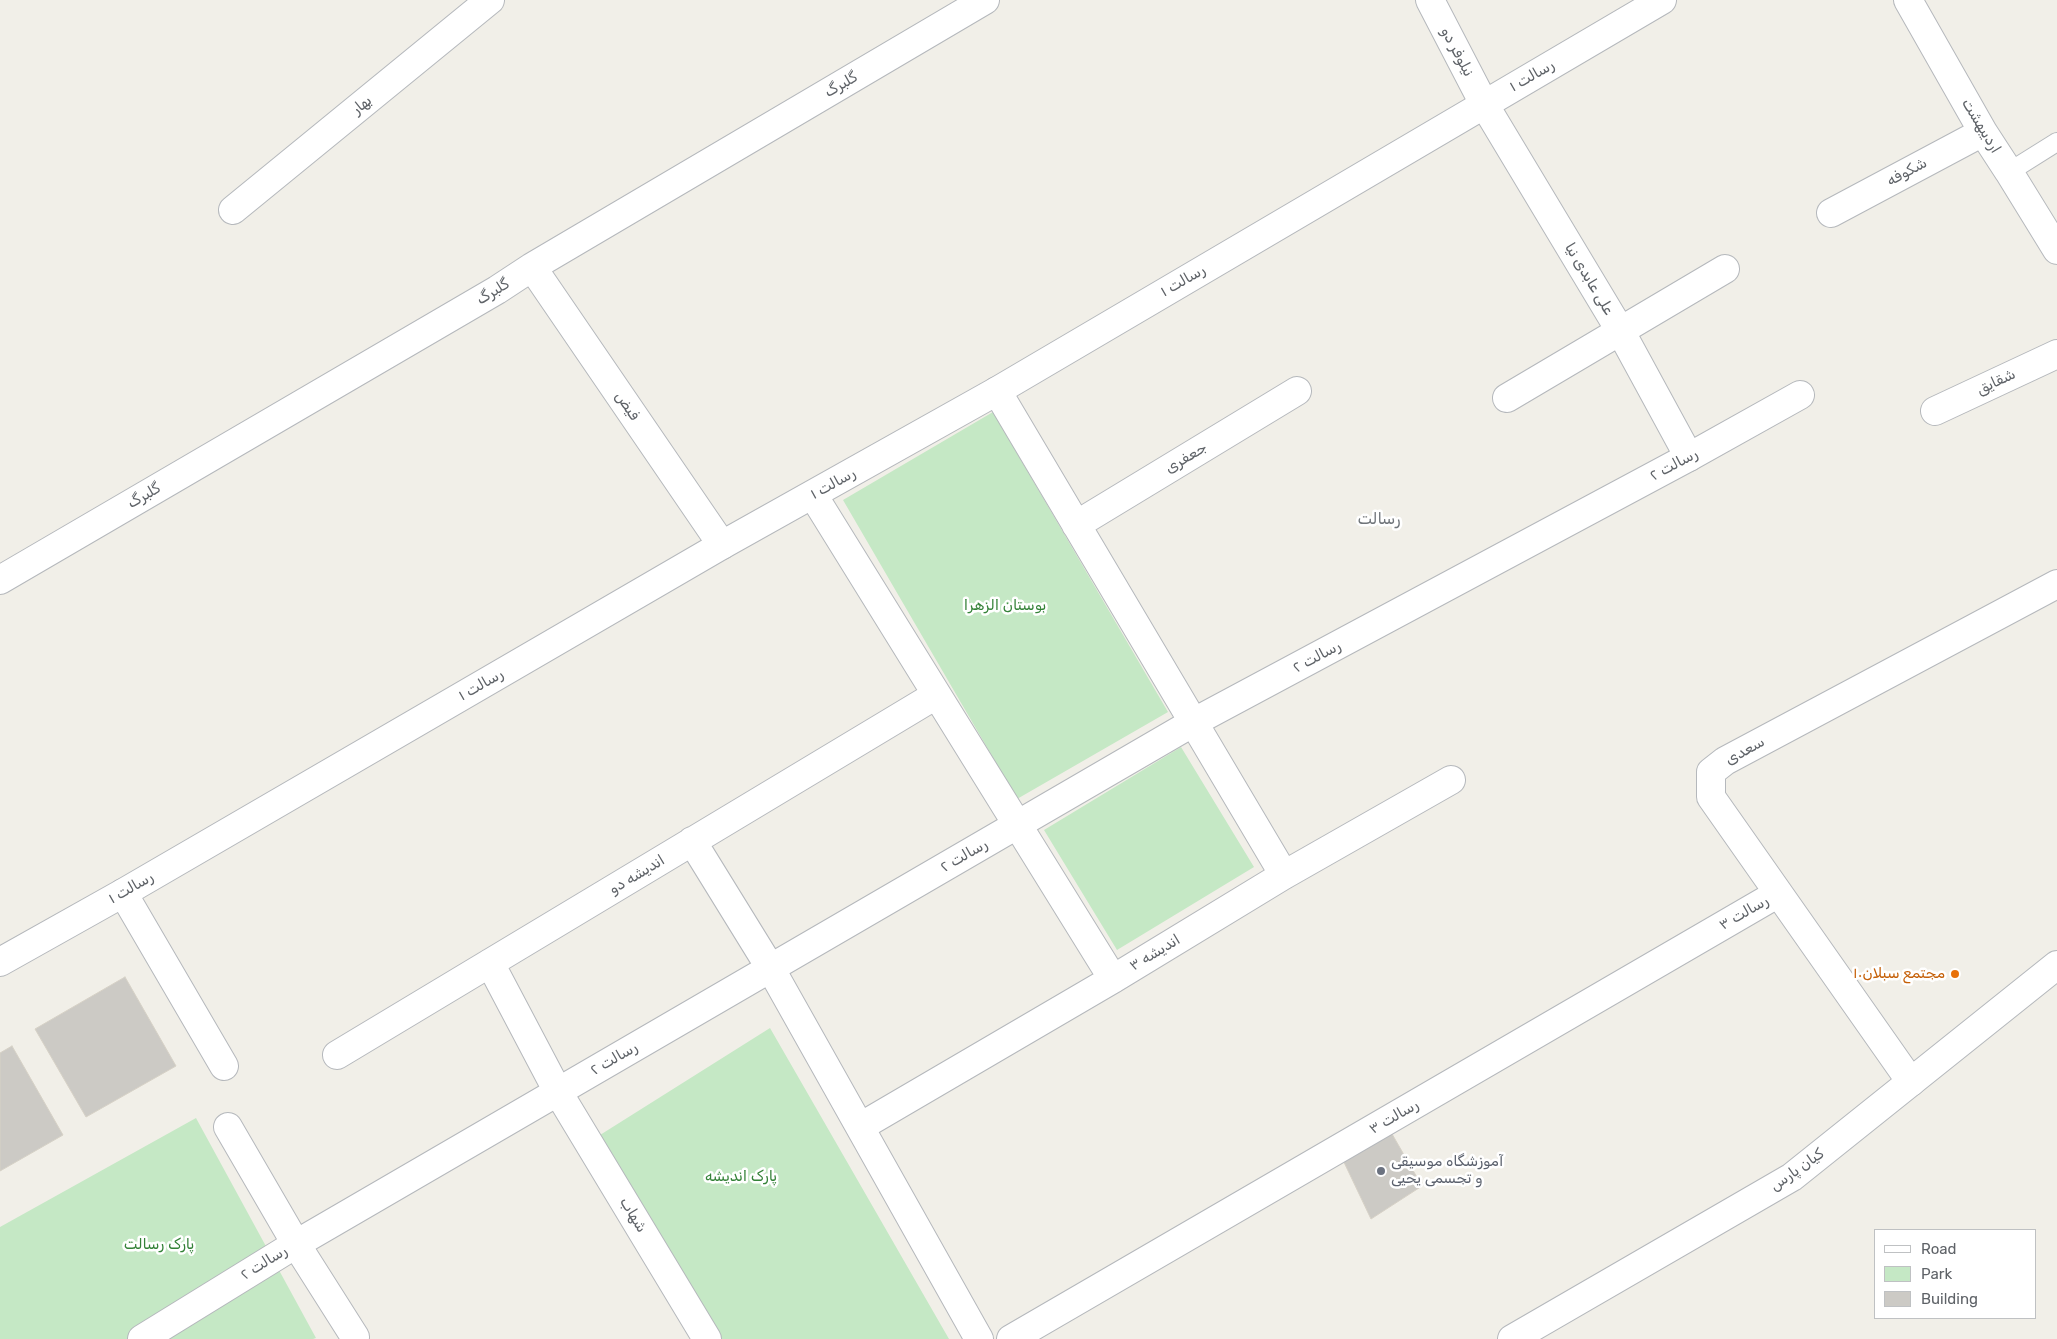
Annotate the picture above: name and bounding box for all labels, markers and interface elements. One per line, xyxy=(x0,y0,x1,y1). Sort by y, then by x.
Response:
street label: نیلوفر دو xyxy=(1436,24,1478,80)
street label: رسالت ۱ xyxy=(1506,56,1558,96)
street label: گلبرگ xyxy=(821,68,861,102)
street label: بهار xyxy=(348,92,376,118)
street label: اردیبهشت xyxy=(1958,95,2004,157)
street label: شکوفه xyxy=(1884,154,1930,190)
street label: علی عابدی نیا xyxy=(1560,240,1618,318)
street label: رسالت ۱ xyxy=(1157,261,1209,301)
street label: گلبرگ xyxy=(473,275,513,309)
street label: شقایق xyxy=(1974,365,2018,399)
street label: فیض xyxy=(611,388,643,424)
street label: جعفری xyxy=(1162,439,1210,477)
street label: رسالت ۲ xyxy=(1647,445,1701,485)
street label: رسالت ۱ xyxy=(807,464,859,504)
street label: گلبرگ xyxy=(124,479,164,513)
district label: رسالت xyxy=(1357,509,1401,529)
park label: بوستان الزهرا xyxy=(964,597,1046,615)
street label: رسالت ۲ xyxy=(1290,637,1344,677)
street label: رسالت ۱ xyxy=(455,665,507,705)
street label: سعدی xyxy=(1722,733,1768,769)
street label: رسالت ۲ xyxy=(937,835,991,877)
street label: اندیشه دو xyxy=(606,851,668,899)
street label: رسالت ۱ xyxy=(105,868,157,908)
street label: رسالت ۳ xyxy=(1716,892,1772,934)
street label: اندیشه ۳ xyxy=(1126,931,1184,975)
place label: مجتمع سبلان۱۰ xyxy=(1853,965,1945,983)
marker: مجتمع سبلان۱۰ xyxy=(1949,968,1961,980)
street label: رسالت ۲ xyxy=(587,1038,641,1080)
street label: رسالت ۳ xyxy=(1366,1096,1422,1138)
street label: کیان پارس xyxy=(1767,1145,1827,1195)
place label: آموزشگاه موسیقی و تجسمی یحیی xyxy=(1391,1153,1503,1188)
marker: آموزشگاه موسیقی و تجسمی یحیی xyxy=(1375,1165,1387,1177)
park label: پارک اندیشه xyxy=(705,1168,777,1186)
street label: شهاب xyxy=(616,1194,650,1236)
legend xyxy=(1874,1229,2037,1319)
park label: پارک رسالت xyxy=(124,1236,194,1254)
text: Road xyxy=(1921,1240,1957,1258)
street label: رسالت ۲ xyxy=(237,1242,291,1284)
text: Park xyxy=(1921,1265,1952,1283)
text: Building xyxy=(1921,1290,1978,1308)

